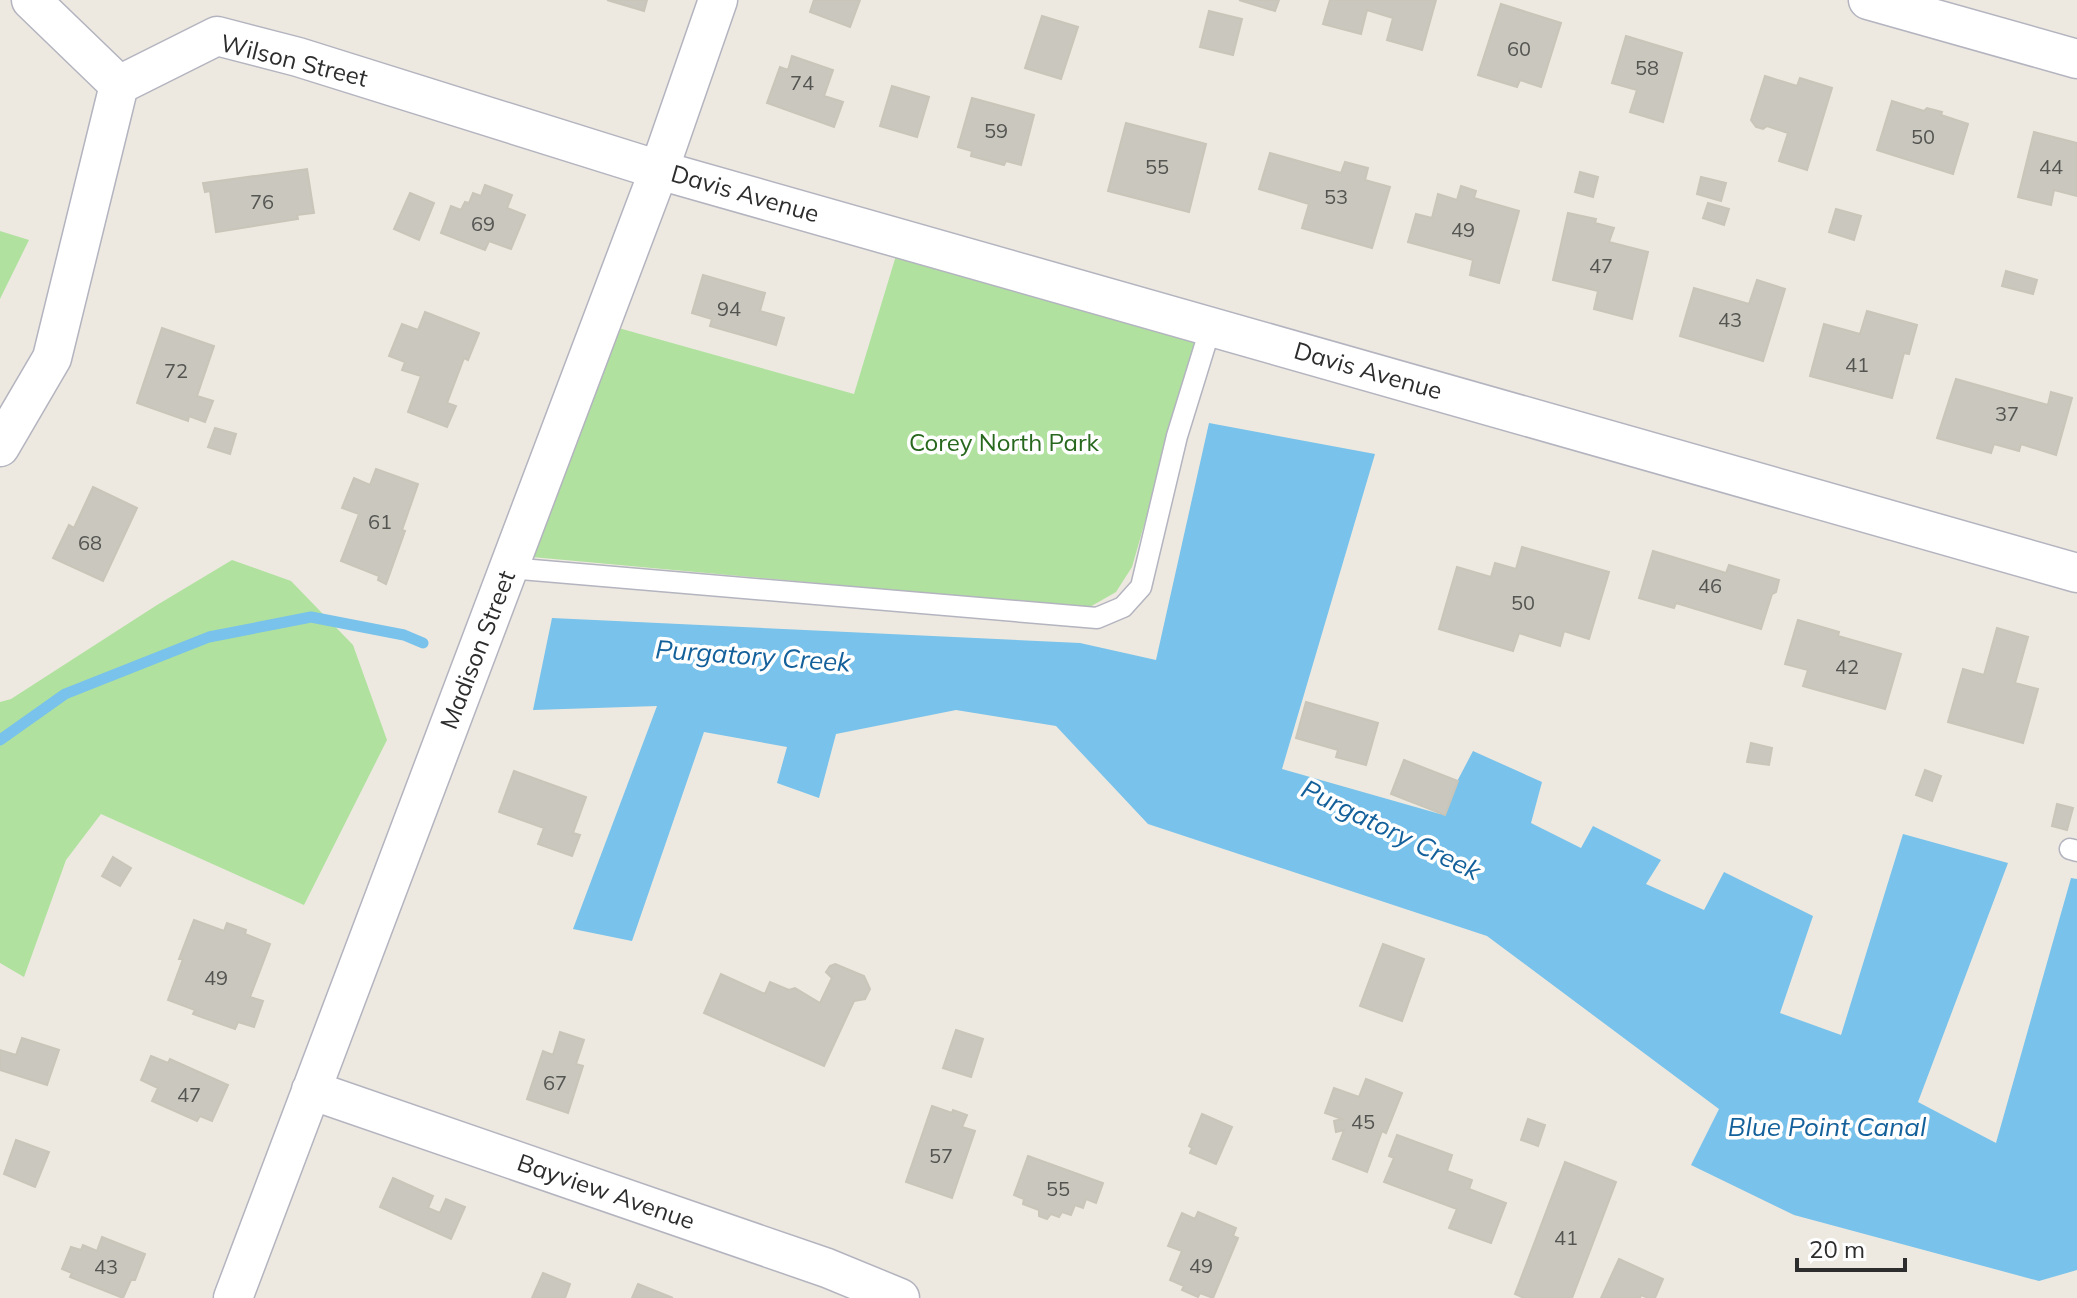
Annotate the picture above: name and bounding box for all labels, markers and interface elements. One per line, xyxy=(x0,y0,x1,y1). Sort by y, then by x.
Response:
street label: Wilson Street xyxy=(218,27,371,93)
house number: 60 xyxy=(1507,36,1531,61)
house number: 58 xyxy=(1635,55,1659,80)
house number: 74 xyxy=(790,70,814,95)
house number: 59 xyxy=(984,118,1008,143)
house number: 50 xyxy=(1911,124,1935,149)
house number: 55 xyxy=(1145,154,1169,179)
house number: 44 xyxy=(2039,154,2063,179)
street label: Davis Avenue xyxy=(668,158,823,228)
house number: 53 xyxy=(1324,184,1348,209)
house number: 76 xyxy=(250,189,274,214)
house number: 69 xyxy=(471,211,495,236)
house number: 49 xyxy=(1451,217,1475,242)
house number: 47 xyxy=(1589,253,1613,278)
house number: 94 xyxy=(717,296,741,321)
house number: 43 xyxy=(1718,307,1742,332)
street label: Davis Avenue xyxy=(1291,335,1446,405)
house number: 41 xyxy=(1845,352,1869,377)
house number: 72 xyxy=(164,358,188,383)
house number: 37 xyxy=(1995,401,2019,426)
park label: Corey North Park xyxy=(909,427,1100,457)
house number: 61 xyxy=(368,509,392,534)
house number: 68 xyxy=(78,530,102,555)
street label: Madison Street xyxy=(433,566,521,733)
house number: 46 xyxy=(1698,573,1722,598)
house number: 50 xyxy=(1511,590,1535,615)
water label: Purgatory Creek xyxy=(654,632,852,679)
house number: 42 xyxy=(1835,654,1859,679)
water label: Purgatory Creek xyxy=(1296,772,1487,888)
house number: 49 xyxy=(204,965,228,990)
house number: 67 xyxy=(543,1070,567,1095)
house number: 47 xyxy=(177,1082,201,1107)
house number: 45 xyxy=(1351,1109,1375,1134)
water label: Blue Point Canal xyxy=(1728,1110,1927,1143)
house number: 57 xyxy=(929,1143,953,1168)
street label: Bayview Avenue xyxy=(514,1147,699,1235)
house number: 55 xyxy=(1046,1176,1070,1201)
scale bar xyxy=(1797,1222,1905,1272)
house number: 41 xyxy=(1554,1225,1578,1250)
text: 20 m xyxy=(1809,1234,1865,1264)
house number: 49 xyxy=(1189,1253,1213,1278)
house number: 43 xyxy=(94,1254,118,1279)

